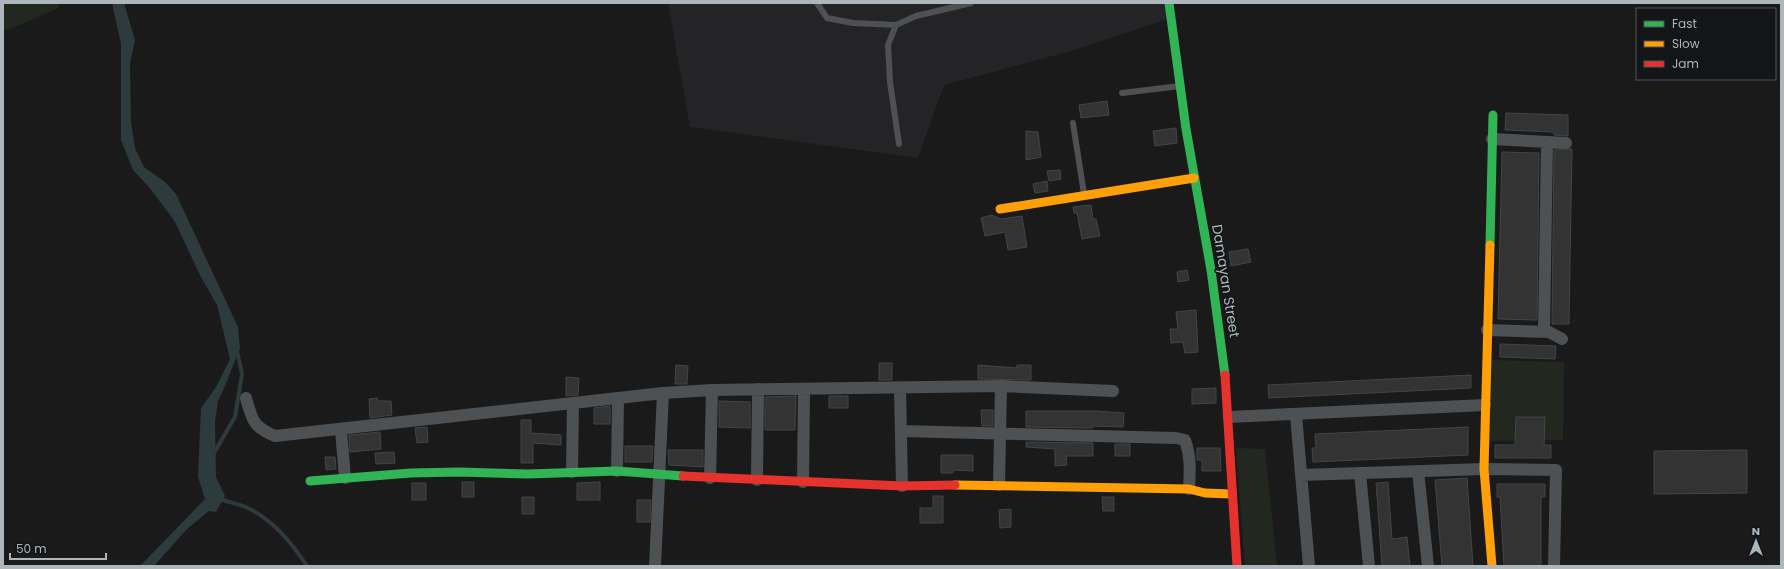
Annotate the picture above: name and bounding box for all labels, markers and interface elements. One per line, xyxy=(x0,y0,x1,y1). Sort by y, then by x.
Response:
legend xyxy=(1636,8,1776,80)
text: Fast xyxy=(1672,15,1697,32)
text: Slow xyxy=(1672,35,1700,52)
text: Jam xyxy=(1672,55,1699,72)
street label: Damayan Street xyxy=(1207,223,1245,339)
north arrow xyxy=(1736,521,1776,561)
text: N xyxy=(1752,523,1760,539)
scale bar xyxy=(10,535,106,561)
text: 50 m xyxy=(16,540,47,557)

